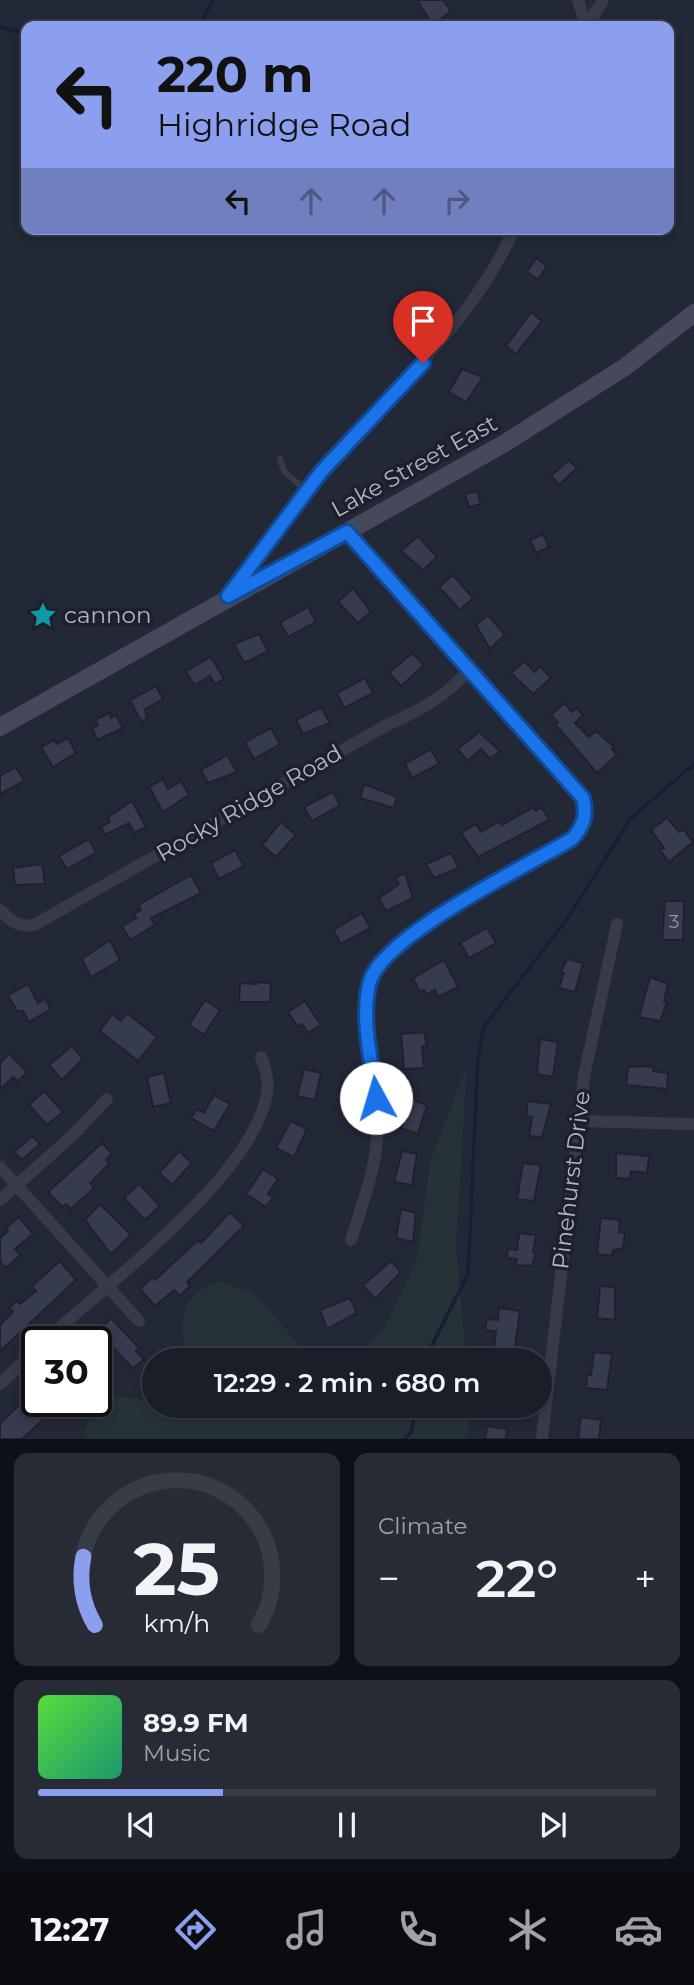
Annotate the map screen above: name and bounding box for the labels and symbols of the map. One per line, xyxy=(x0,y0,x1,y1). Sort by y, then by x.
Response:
pin xyxy=(393,291,453,363)
street label: Lake Street East xyxy=(326,409,502,523)
place icon: cannon xyxy=(28,600,58,630)
place label: cannon xyxy=(64,601,152,629)
street label: Rocky Ridge Road xyxy=(151,738,347,868)
house number: 3 xyxy=(669,910,679,933)
position arrow xyxy=(339,1061,413,1135)
street label: Pinehurst Drive xyxy=(546,1089,596,1271)
speed limit sign: 30 xyxy=(21,1326,112,1417)

